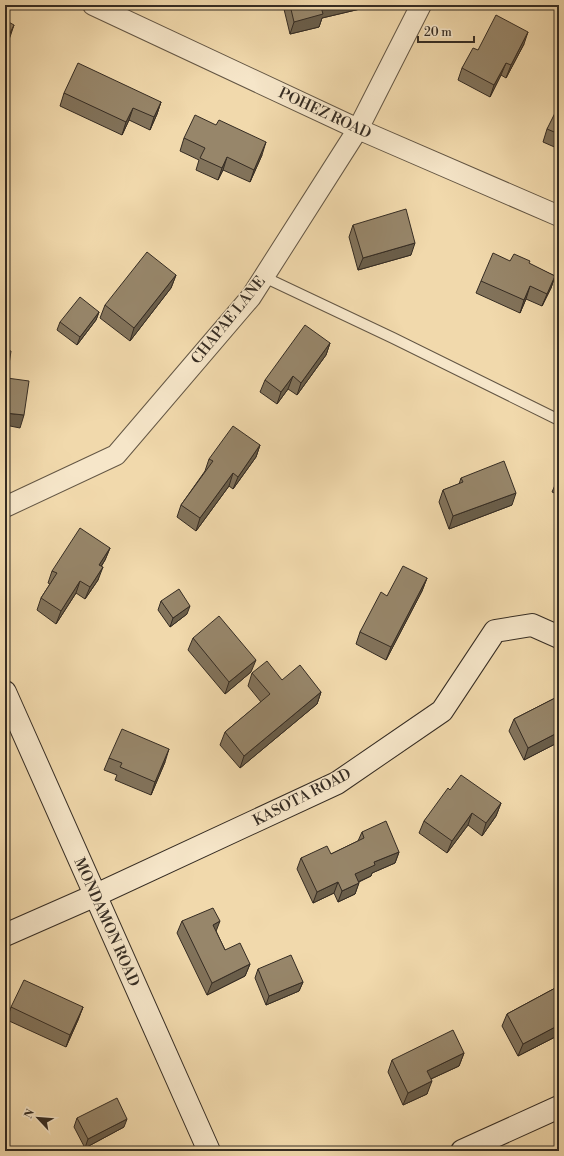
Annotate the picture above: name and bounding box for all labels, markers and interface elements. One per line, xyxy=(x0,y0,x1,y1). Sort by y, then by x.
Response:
scale bar xyxy=(418,18,474,44)
text: 20 m xyxy=(424,25,452,40)
street label: POHEZ ROAD xyxy=(275,84,374,143)
street label: CHAPAE LANE xyxy=(187,272,270,368)
street label: KASOTA ROAD xyxy=(250,765,355,830)
street label: MONDAMON ROAD xyxy=(70,855,144,990)
north arrow xyxy=(18,1098,58,1138)
text: N xyxy=(22,1107,38,1121)

